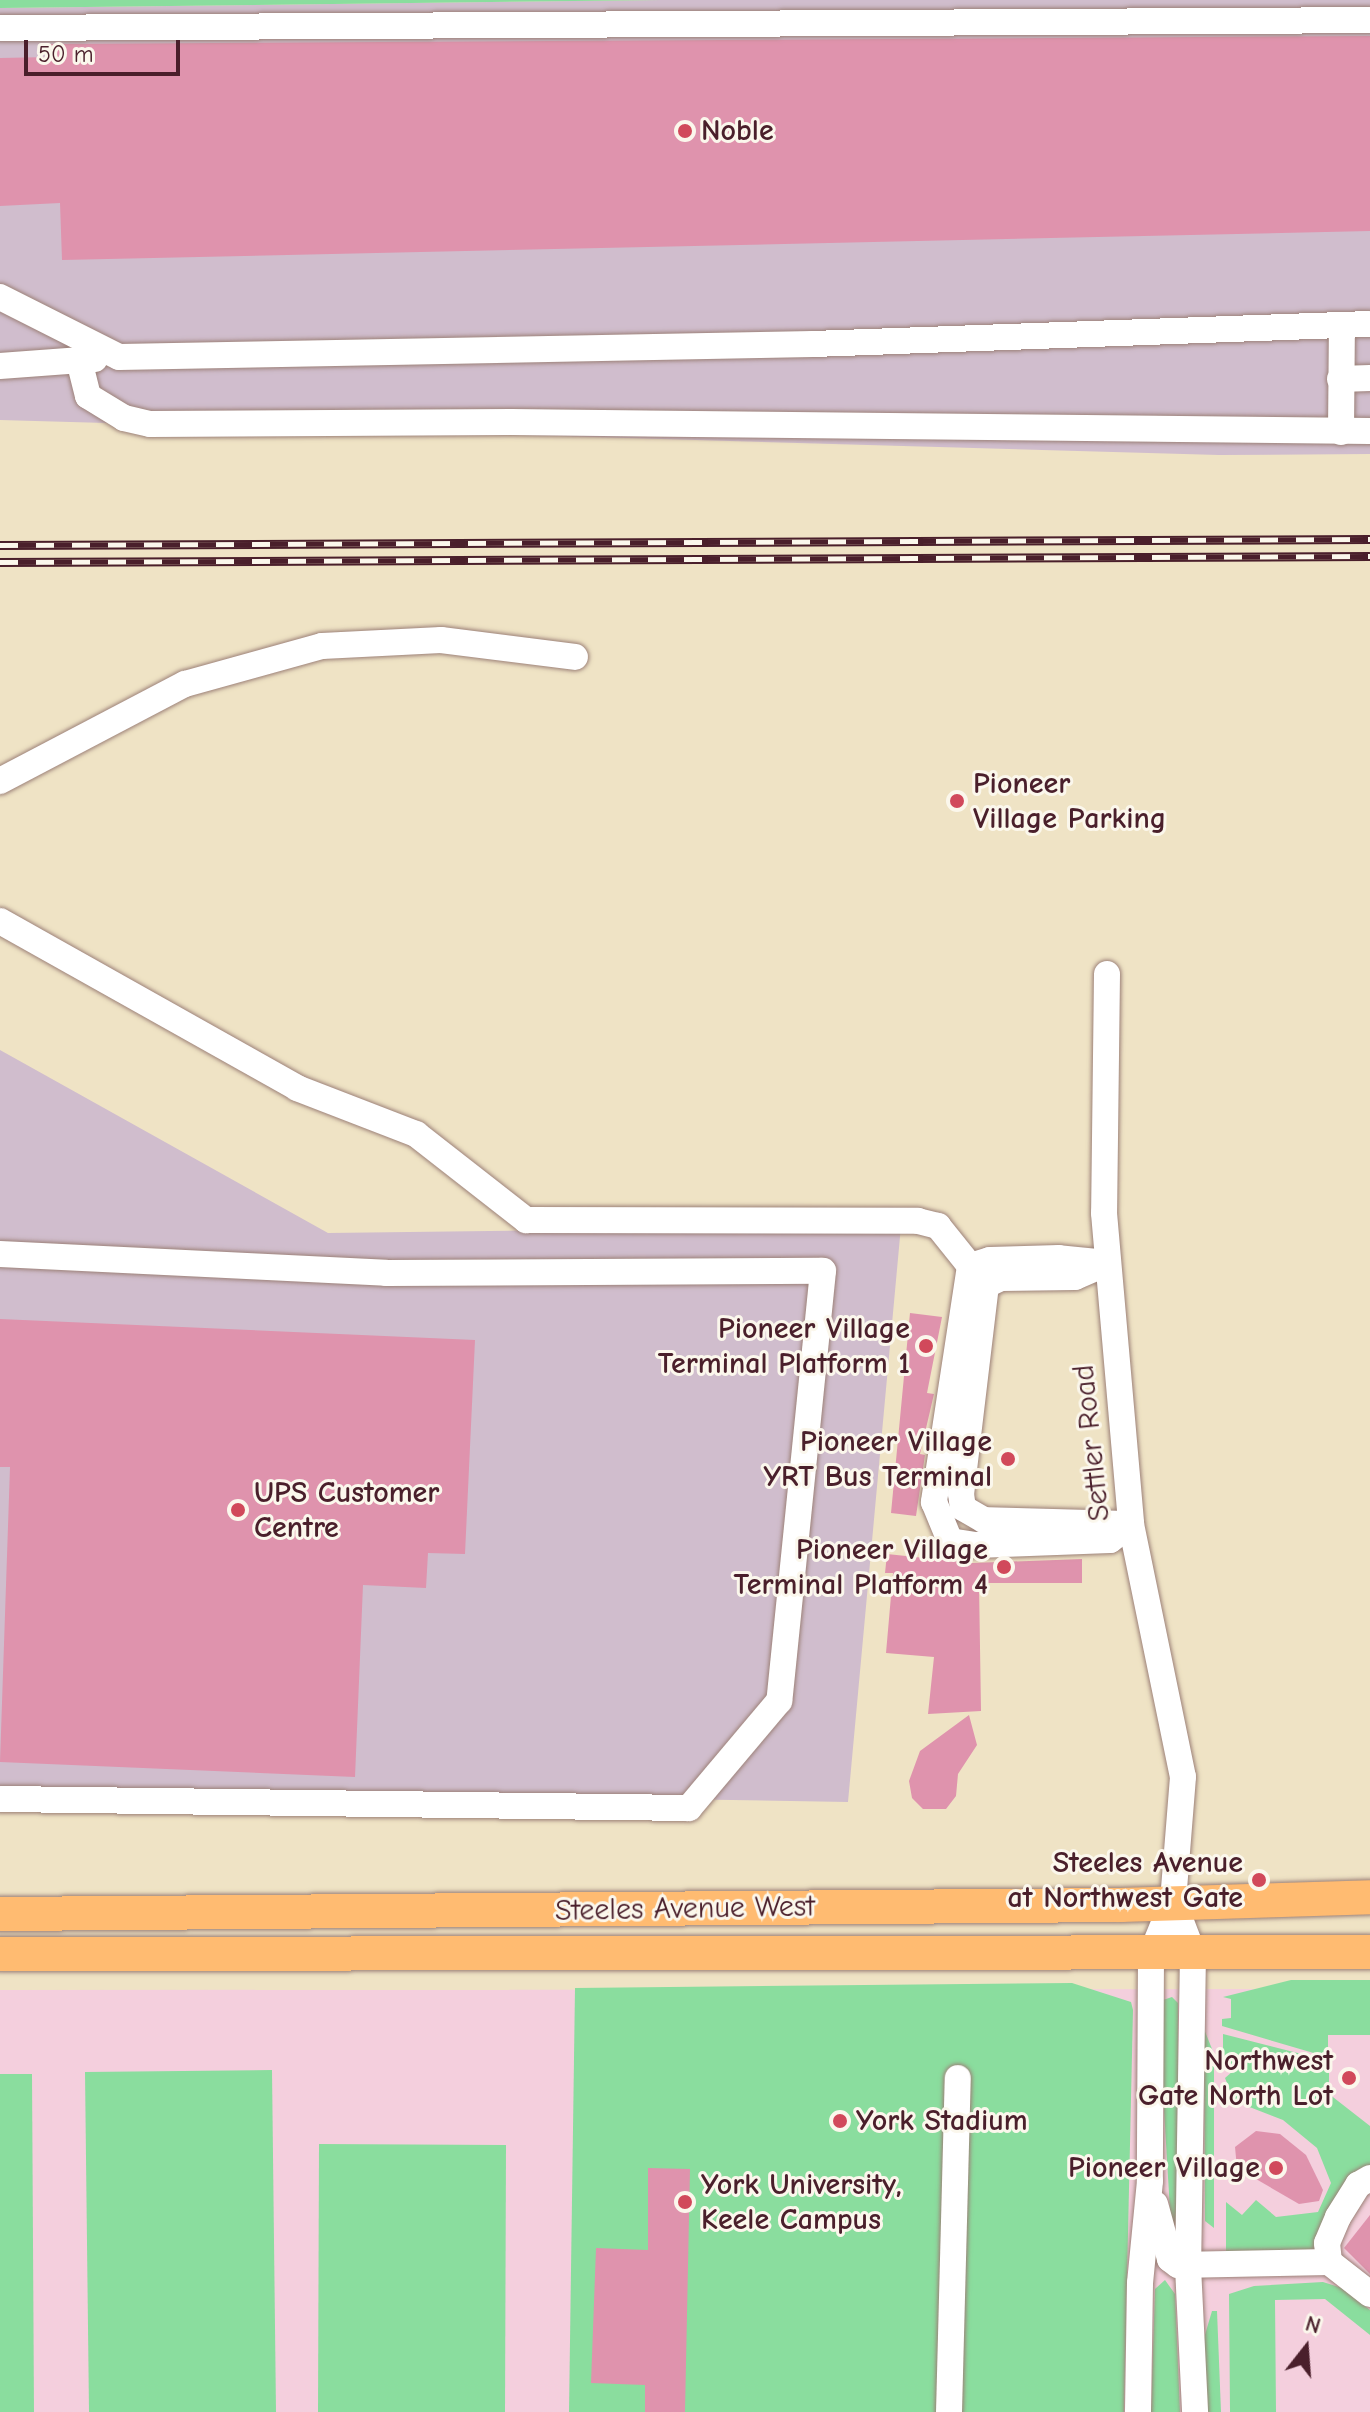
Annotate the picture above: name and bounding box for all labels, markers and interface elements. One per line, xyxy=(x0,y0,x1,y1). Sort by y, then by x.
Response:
scale bar xyxy=(28,24,184,74)
text: 50 m xyxy=(38,40,94,68)
place label: Noble xyxy=(701,113,774,149)
marker: Noble xyxy=(676,122,694,140)
place label: Pioneer Village Parking xyxy=(973,766,1166,836)
marker: Pioneer Village Parking xyxy=(948,792,966,810)
place label: Pioneer Village Terminal Platform 1 xyxy=(658,1311,910,1382)
marker: Pioneer Village Terminal Platform 1 xyxy=(917,1337,935,1355)
street label: Settler Road xyxy=(1066,1363,1118,1523)
place label: Pioneer Village YRT Bus Terminal xyxy=(763,1424,992,1494)
marker: Pioneer Village YRT Bus Terminal xyxy=(999,1450,1017,1468)
place label: UPS Customer Centre xyxy=(254,1475,439,1546)
marker: UPS Customer Centre xyxy=(229,1501,247,1519)
place label: Pioneer Village Terminal Platform 4 xyxy=(733,1532,988,1602)
marker: Pioneer Village Terminal Platform 4 xyxy=(995,1558,1013,1576)
place label: Steeles Avenue at Northwest Gate xyxy=(1008,1845,1243,1916)
marker: Steeles Avenue at Northwest Gate xyxy=(1250,1871,1268,1889)
street label: Steeles Avenue West xyxy=(555,1889,815,1929)
place label: Northwest Gate North Lot xyxy=(1138,2043,1333,2114)
marker: Northwest Gate North Lot xyxy=(1340,2069,1358,2087)
place label: York Stadium xyxy=(856,2103,1028,2139)
marker: York Stadium xyxy=(831,2112,849,2130)
place label: Pioneer Village xyxy=(1068,2150,1260,2186)
marker: Pioneer Village xyxy=(1267,2159,1285,2177)
place label: York University, Keele Campus xyxy=(701,2167,902,2238)
marker: York University, Keele Campus xyxy=(676,2193,694,2211)
north arrow xyxy=(1266,2308,1346,2388)
text: N xyxy=(1302,2311,1324,2340)

